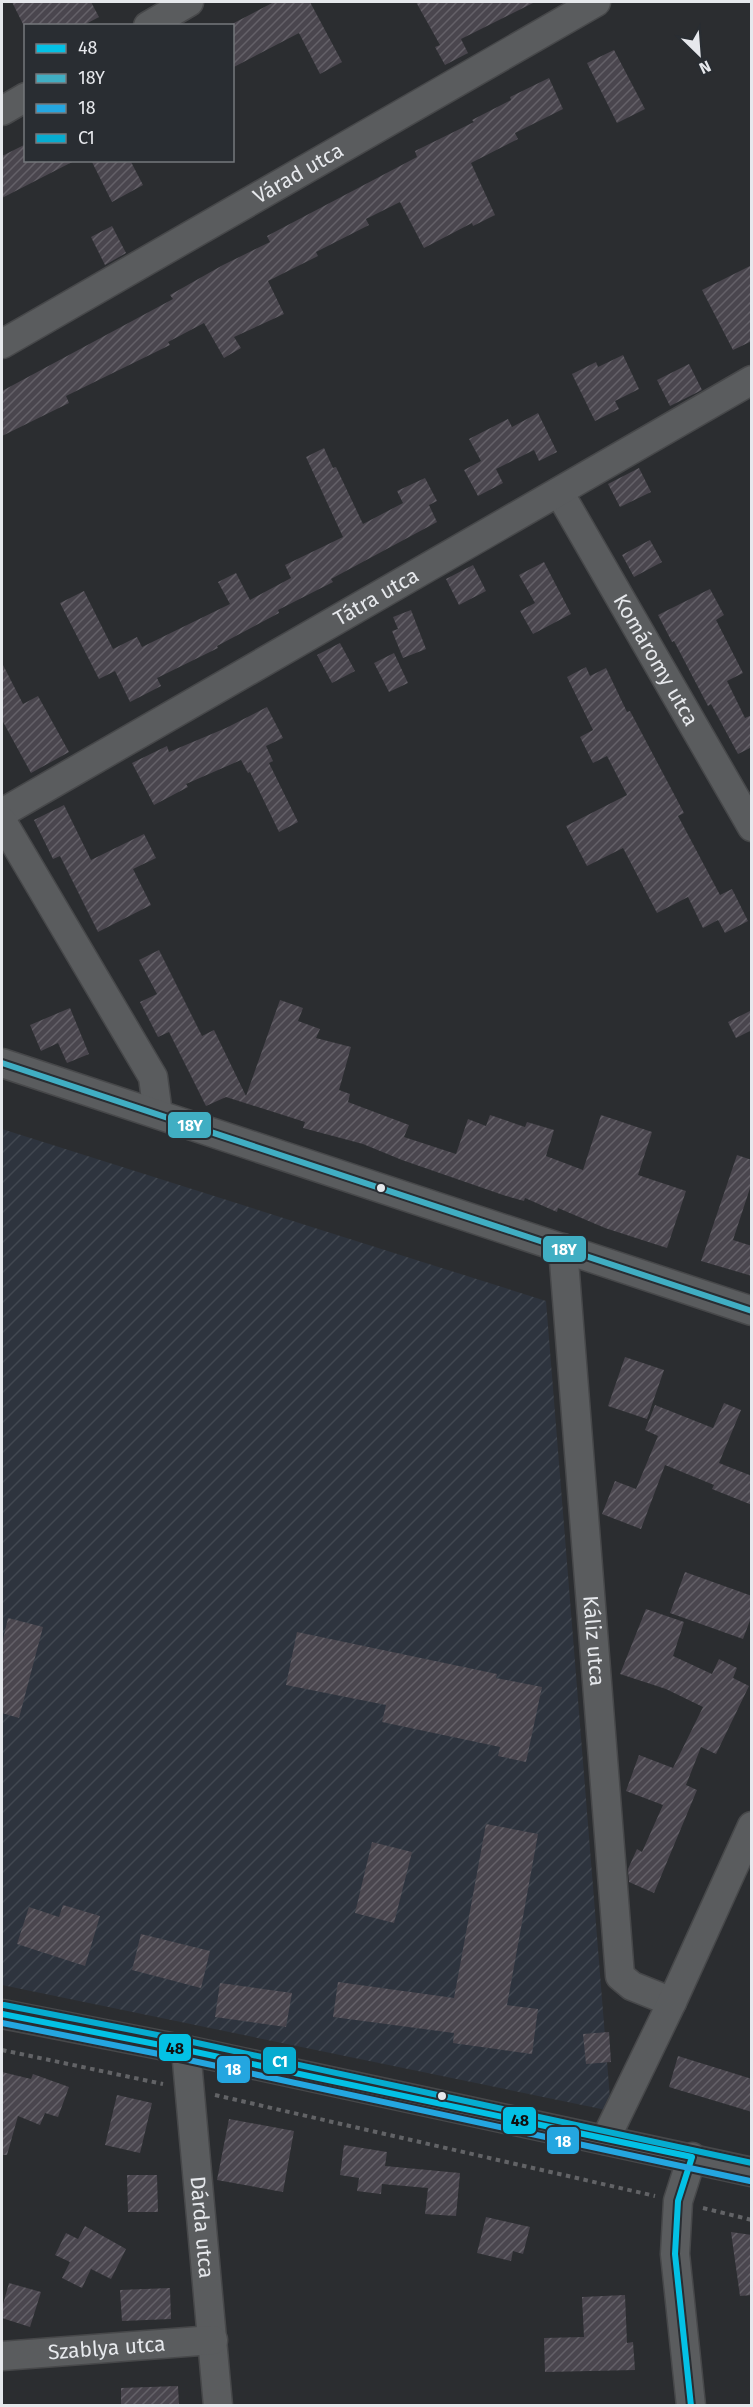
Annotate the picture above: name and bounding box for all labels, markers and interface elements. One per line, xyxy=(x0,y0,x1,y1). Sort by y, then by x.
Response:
legend xyxy=(24,24,234,162)
north arrow xyxy=(669,24,729,84)
text: 48 xyxy=(78,37,98,59)
text: N xyxy=(696,56,714,78)
text: 18Y xyxy=(78,67,105,89)
text: 18 xyxy=(78,97,96,119)
text: C1 xyxy=(78,127,95,149)
street label: Várad utca xyxy=(249,137,348,210)
street label: Tátra utca xyxy=(329,562,423,632)
street label: Komáromy utca xyxy=(608,589,704,731)
line badge: 18Y xyxy=(167,1111,212,1139)
text: 18Y xyxy=(177,1116,203,1135)
unlabelled marker xyxy=(375,1182,387,1194)
line badge: 18Y xyxy=(542,1235,587,1263)
text: 18Y xyxy=(551,1240,577,1259)
street label: Káliz utca xyxy=(577,1594,610,1687)
line badge: 48 xyxy=(158,2033,192,2062)
text: 48 xyxy=(166,2039,184,2058)
line badge: C1 xyxy=(262,2046,297,2075)
text: C1 xyxy=(272,2052,288,2071)
line badge: 18 xyxy=(216,2055,251,2084)
text: 18 xyxy=(225,2060,241,2079)
unlabelled marker xyxy=(436,2090,448,2102)
line badge: 48 xyxy=(502,2106,537,2135)
text: 48 xyxy=(511,2111,529,2130)
line badge: 18 xyxy=(546,2126,580,2155)
text: 18 xyxy=(555,2132,571,2151)
street label: Dárda utca xyxy=(184,2175,219,2280)
street label: Szablya utca xyxy=(47,2331,166,2365)

